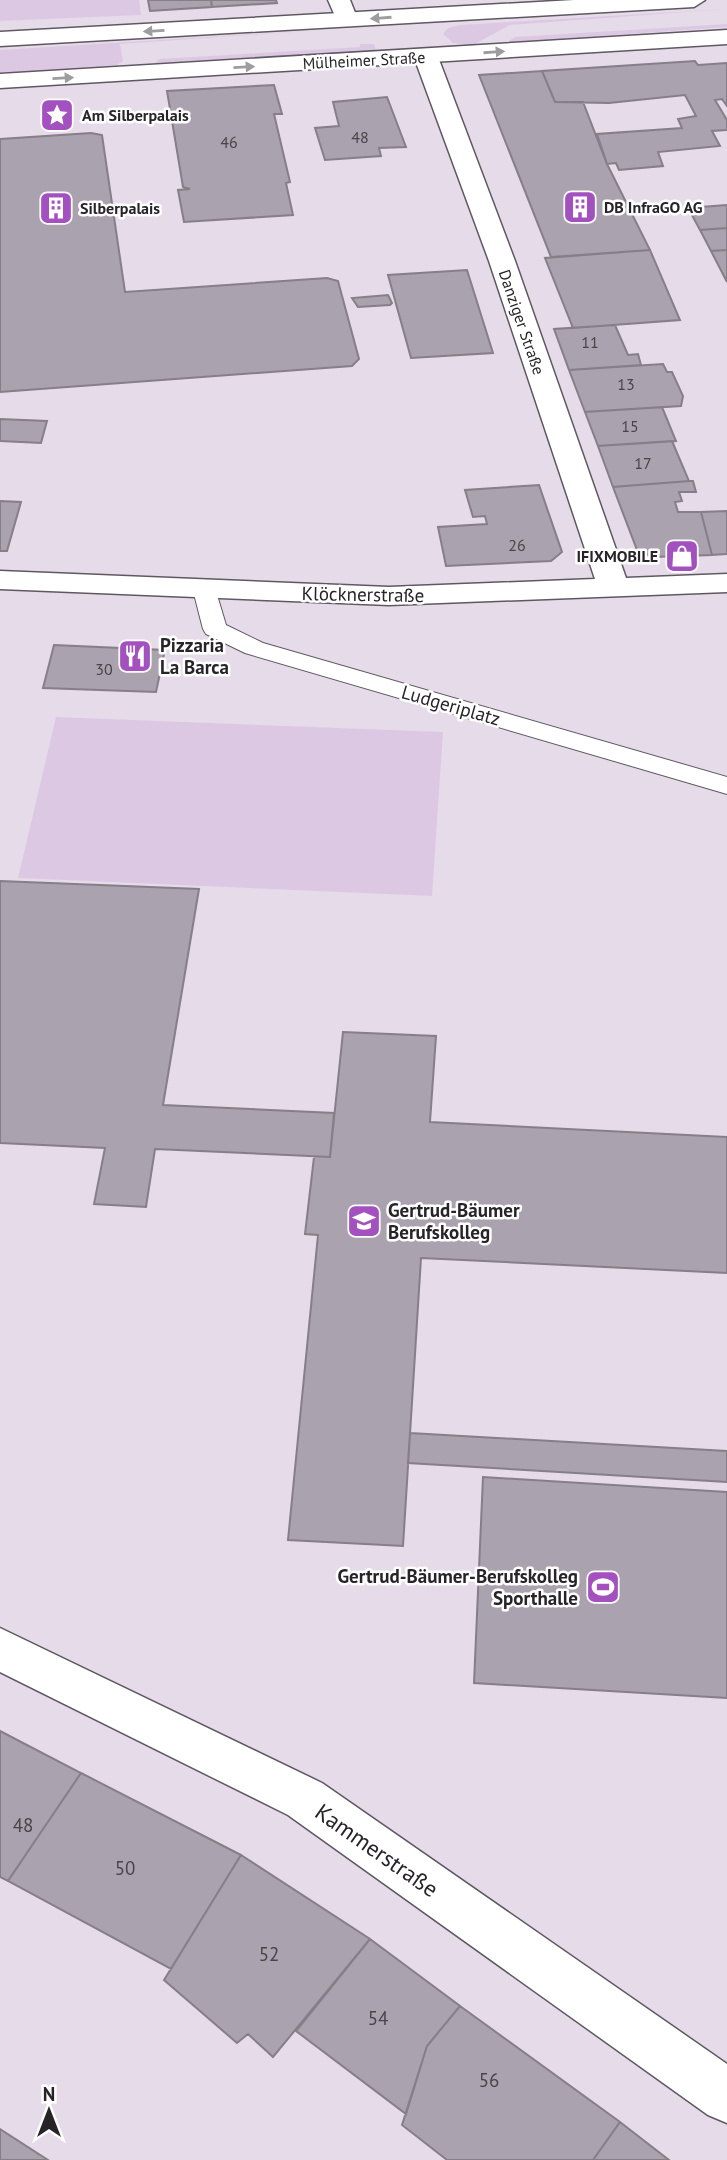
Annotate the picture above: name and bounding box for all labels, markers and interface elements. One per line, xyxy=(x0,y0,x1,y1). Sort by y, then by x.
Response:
one-way arrow xyxy=(370,13,392,24)
one-way arrow xyxy=(143,26,165,37)
one-way arrow xyxy=(484,46,506,57)
street label: Mülheimer Straße xyxy=(302,47,426,73)
one-way arrow xyxy=(233,62,255,73)
one-way arrow xyxy=(53,72,75,83)
place icon: Am Silberpalais xyxy=(38,96,76,134)
place label: Am Silberpalais xyxy=(82,105,189,125)
house number: 48 xyxy=(351,127,369,147)
house number: 46 xyxy=(220,132,238,152)
building icon: DB InfraGO AG xyxy=(561,188,599,226)
building icon: Silberpalais xyxy=(37,189,75,227)
place label: DB InfraGO AG xyxy=(604,197,703,217)
place label: Silberpalais xyxy=(80,198,160,218)
street label: Danziger Straße xyxy=(495,267,549,377)
house number: 11 xyxy=(581,332,599,352)
house number: 13 xyxy=(617,374,635,394)
house number: 15 xyxy=(621,416,639,436)
house number: 17 xyxy=(634,453,652,473)
house number: 26 xyxy=(508,535,526,555)
shop icon: IFIXMOBILE xyxy=(663,537,701,575)
place label: IFIXMOBILE xyxy=(577,546,658,566)
street label: Klöcknerstraße xyxy=(301,581,425,607)
place label: Pizzaria La Barca xyxy=(160,633,229,679)
restaurant icon: Pizzaria La Barca xyxy=(116,637,154,675)
house number: 30 xyxy=(95,659,113,679)
street label: Ludgeriplatz xyxy=(399,679,503,731)
place label: Gertrud-Bäumer Berufskolleg xyxy=(388,1198,520,1244)
school or university icon: Gertrud-Bäumer Berufskolleg xyxy=(345,1202,383,1240)
place label: Gertrud-Bäumer-Berufskolleg Sporthalle xyxy=(337,1564,578,1610)
sports icon: Gertrud-Bäumer-Berufskolleg Sporthalle xyxy=(584,1568,622,1606)
street label: Kammerstraße xyxy=(310,1797,444,1903)
house number: 48 xyxy=(13,1813,33,1837)
house number: 50 xyxy=(115,1856,135,1880)
house number: 52 xyxy=(259,1942,279,1966)
house number: 54 xyxy=(368,2006,388,2030)
house number: 56 xyxy=(479,2068,499,2092)
north arrow xyxy=(14,2076,84,2146)
text: N xyxy=(43,2082,55,2106)

